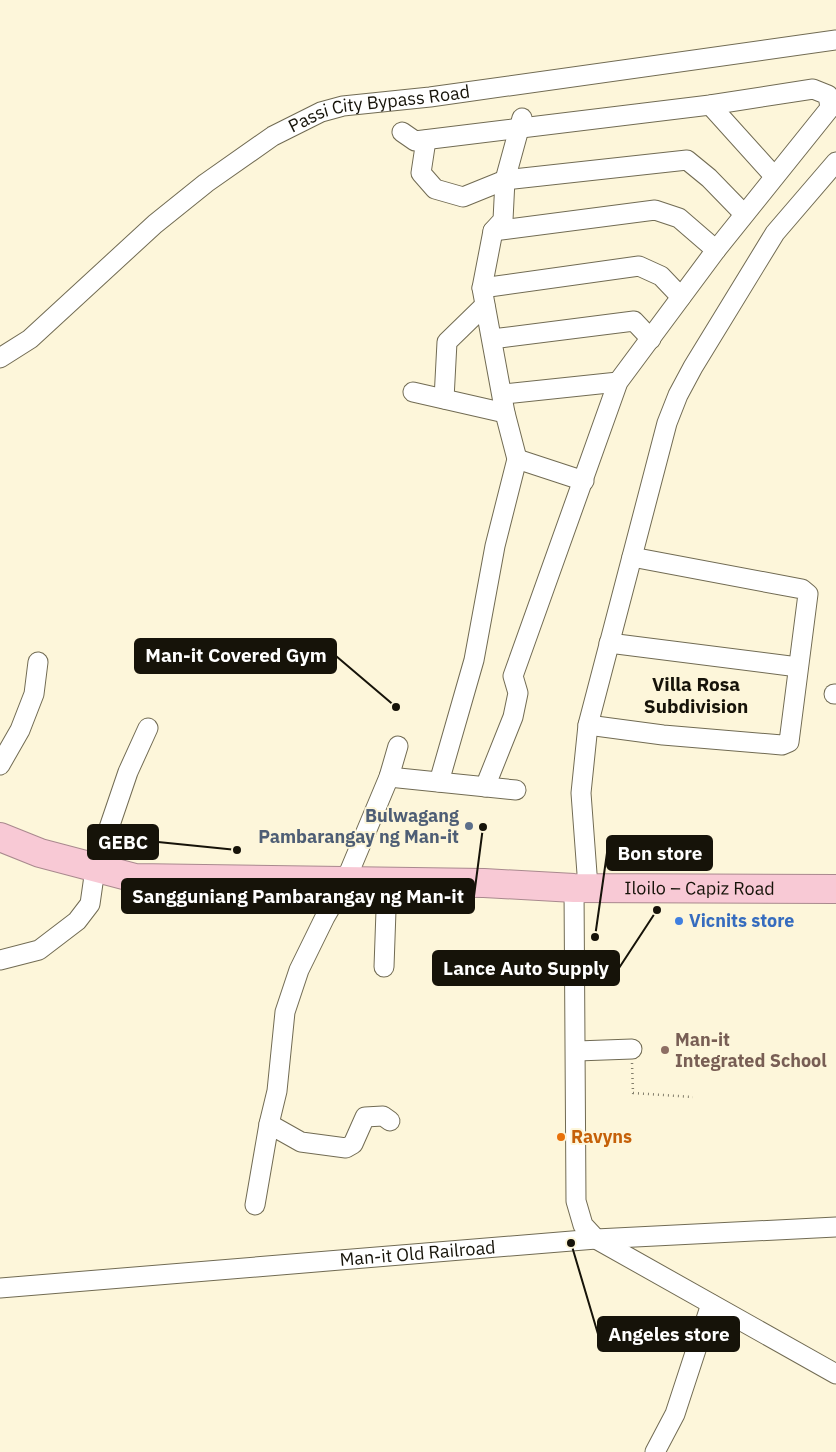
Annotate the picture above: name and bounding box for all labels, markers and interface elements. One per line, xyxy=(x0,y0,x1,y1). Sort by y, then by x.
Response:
street label: Passi City Bypass Road xyxy=(284,80,471,138)
callout: Man-it Covered Gym xyxy=(135,639,336,673)
text: Man-it Covered Gym xyxy=(145,643,327,667)
district label: Villa Rosa Subdivision xyxy=(644,672,748,718)
place label: Bulwagang Pambarangay ng Man-it xyxy=(258,804,459,848)
marker: Bulwagang Pambarangay ng Man-it xyxy=(463,820,475,832)
callout: GEBC xyxy=(88,825,158,859)
text: GEBC xyxy=(98,830,148,854)
callout: Bon store xyxy=(607,836,712,870)
text: Bon store xyxy=(618,841,702,865)
street label: Iloilo – Capiz Road xyxy=(624,876,775,900)
callout: Sangguniang Pambarangay ng Man-it xyxy=(122,879,474,913)
text: Sangguniang Pambarangay ng Man-it xyxy=(132,884,464,908)
place label: Vicnits store xyxy=(689,909,794,932)
marker: Vicnits store xyxy=(673,915,685,927)
callout: Lance Auto Supply xyxy=(433,951,619,985)
text: Lance Auto Supply xyxy=(443,956,610,980)
place label: Man-it Integrated School xyxy=(675,1028,827,1072)
marker: Man-it Integrated School xyxy=(659,1044,671,1056)
place label: Ravyns xyxy=(571,1125,632,1148)
marker: Ravyns xyxy=(555,1131,567,1143)
street label: Man-it Old Railroad xyxy=(339,1235,496,1271)
callout: Angeles store xyxy=(598,1317,739,1351)
text: Angeles store xyxy=(608,1322,730,1346)

